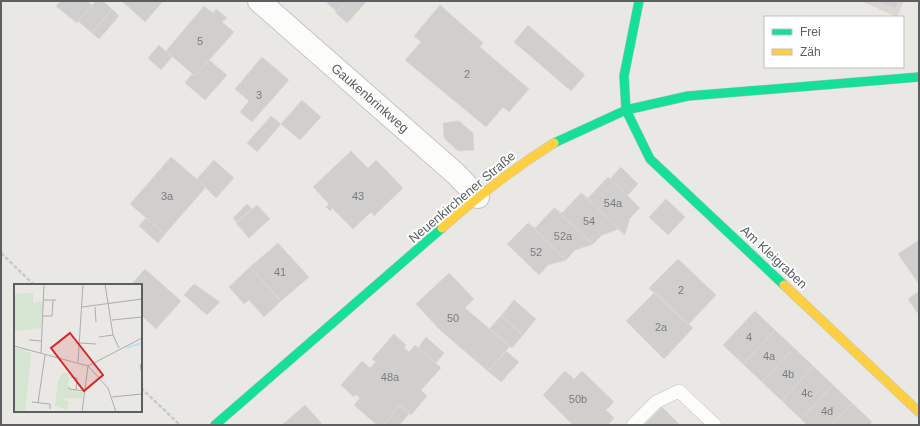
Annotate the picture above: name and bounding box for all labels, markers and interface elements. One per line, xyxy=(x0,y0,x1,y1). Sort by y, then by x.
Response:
legend xyxy=(764,16,904,68)
text: Frei xyxy=(800,25,821,39)
house number: 5 xyxy=(197,35,203,47)
text: Zäh xyxy=(800,45,821,59)
street label: Gaukenbrinkweg xyxy=(328,60,412,136)
house number: 2 xyxy=(464,68,470,80)
house number: 3 xyxy=(256,89,262,101)
street label: Neuenkirchener Straße xyxy=(406,148,518,246)
house number: 3a xyxy=(161,190,174,202)
house number: 43 xyxy=(352,190,364,202)
house number: 54a xyxy=(604,197,623,209)
house number: 54 xyxy=(583,215,595,227)
street label: Am Kleigraben xyxy=(738,222,810,292)
house number: 52a xyxy=(554,230,573,242)
house number: 52 xyxy=(530,246,542,258)
house number: 41 xyxy=(274,266,286,278)
inset map xyxy=(14,284,142,412)
house number: 2 xyxy=(678,284,684,296)
house number: 50 xyxy=(447,312,459,324)
house number: 2a xyxy=(655,321,668,333)
house number: 4 xyxy=(746,331,752,343)
house number: 4a xyxy=(763,350,776,362)
house number: 4b xyxy=(782,368,794,380)
house number: 48a xyxy=(381,371,400,383)
house number: 4c xyxy=(801,387,813,399)
house number: 50b xyxy=(569,393,587,405)
house number: 4d xyxy=(821,405,833,417)

